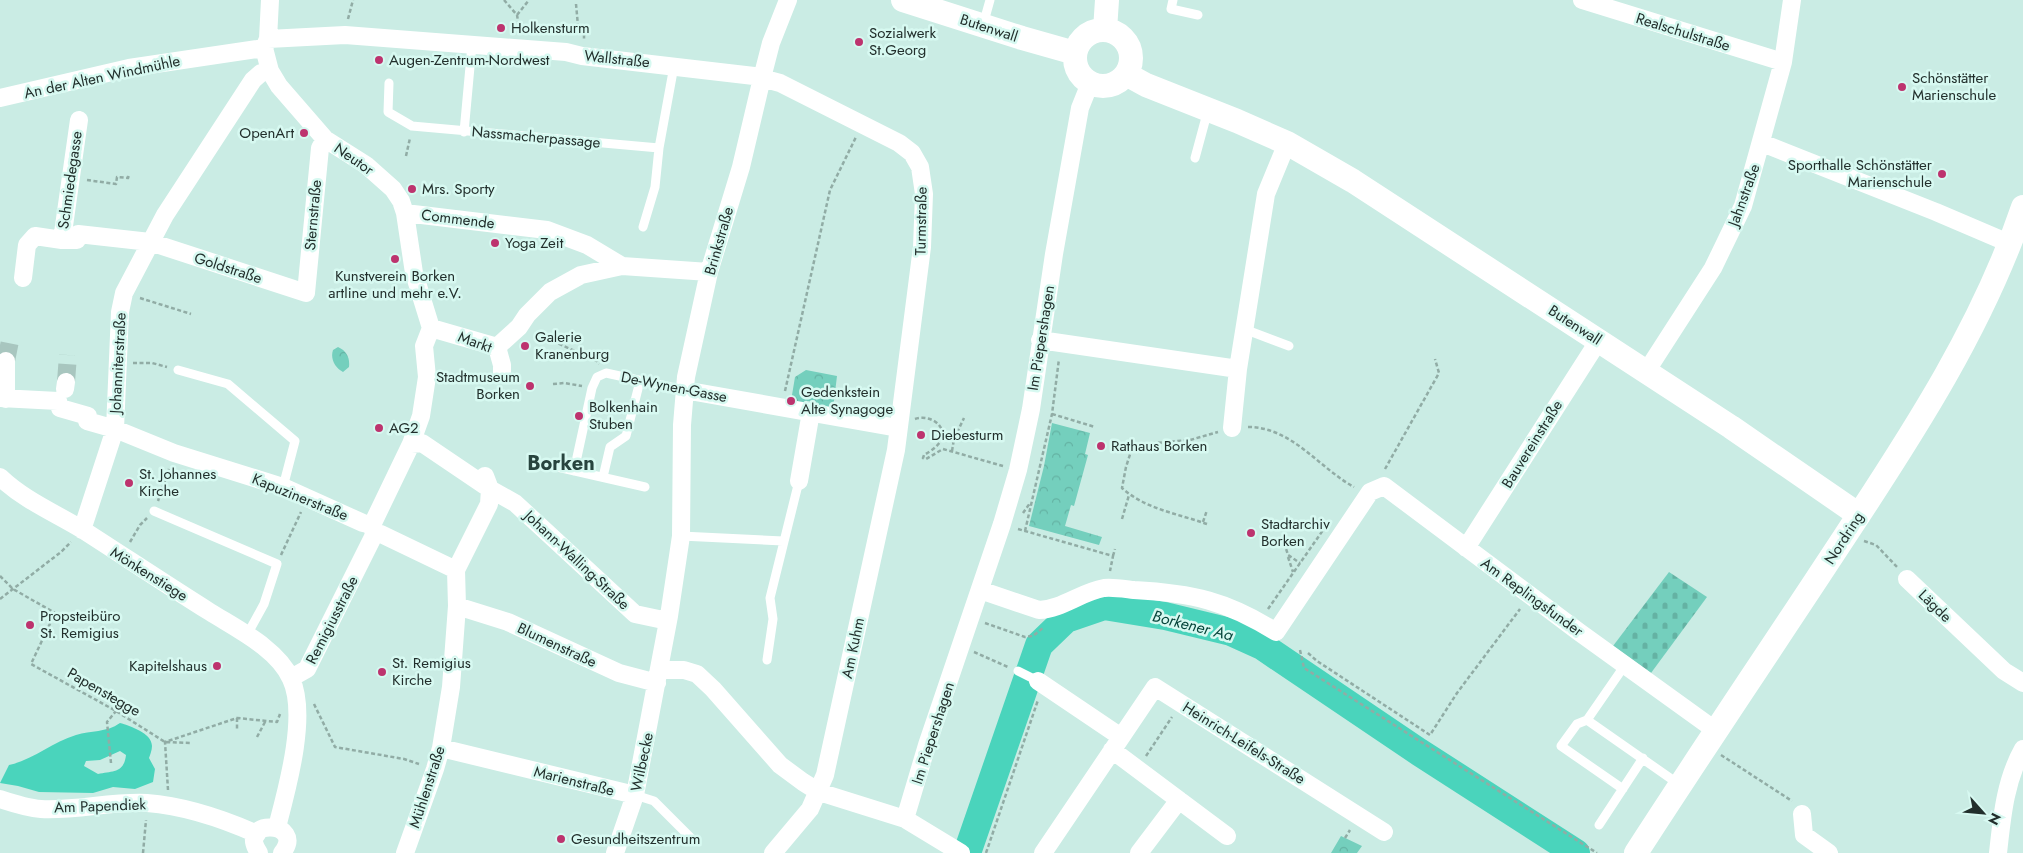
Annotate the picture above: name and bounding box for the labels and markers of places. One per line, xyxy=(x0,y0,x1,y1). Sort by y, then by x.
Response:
place label: Holkensturm xyxy=(511,17,590,39)
marker: Holkensturm xyxy=(495,22,507,34)
place label: Sozialwerk St.Georg xyxy=(869,22,936,61)
marker: Sozialwerk St.Georg xyxy=(853,36,865,48)
place label: Augen-Zentrum-Nordwest xyxy=(389,49,550,71)
marker: Augen-Zentrum-Nordwest xyxy=(373,54,385,66)
place label: Schönstätter Marienschule xyxy=(1912,67,1996,106)
marker: Schönstätter Marienschule xyxy=(1896,81,1908,93)
place label: OpenArt xyxy=(239,122,294,144)
marker: OpenArt xyxy=(298,127,310,139)
place label: Sporthalle Schönstätter Marienschule xyxy=(1788,154,1933,193)
marker: Sporthalle Schönstätter Marienschule xyxy=(1936,168,1948,180)
place label: Mrs. Sporty xyxy=(422,178,495,200)
marker: Mrs. Sporty xyxy=(406,183,418,195)
place label: Yoga Zeit xyxy=(505,232,564,254)
marker: Yoga Zeit xyxy=(489,237,501,249)
marker: Kunstverein Borken artline und mehr e.V. xyxy=(389,253,401,265)
place label: Kunstverein Borken artline und mehr e.V. xyxy=(328,265,462,304)
place label: Galerie Kranenburg xyxy=(535,326,609,365)
marker: Galerie Kranenburg xyxy=(519,340,531,352)
place label: Stadtmuseum Borken xyxy=(436,366,520,405)
marker: Stadtmuseum Borken xyxy=(524,380,536,392)
place label: Gedenkstein Alte Synagoge xyxy=(801,381,893,420)
marker: Gedenkstein Alte Synagoge xyxy=(785,395,797,407)
place label: Bolkenhain Stuben xyxy=(589,396,658,435)
marker: Bolkenhain Stuben xyxy=(573,410,585,422)
place label: AG2 xyxy=(389,417,419,439)
marker: AG2 xyxy=(373,422,385,434)
place label: Diebesturm xyxy=(931,424,1003,446)
marker: Diebesturm xyxy=(915,429,927,441)
place label: Rathaus Borken xyxy=(1111,435,1207,457)
marker: Rathaus Borken xyxy=(1095,440,1107,452)
place label: St. Johannes Kirche xyxy=(139,463,216,502)
marker: St. Johannes Kirche xyxy=(123,477,135,489)
place label: Stadtarchiv Borken xyxy=(1261,513,1330,552)
marker: Stadtarchiv Borken xyxy=(1245,527,1257,539)
place label: Propsteibüro St. Remigius xyxy=(40,605,120,644)
marker: Propsteibüro St. Remigius xyxy=(24,619,36,631)
place label: St. Remigius Kirche xyxy=(392,652,471,691)
place label: Kapitelshaus xyxy=(129,655,207,677)
marker: Kapitelshaus xyxy=(211,660,223,672)
marker: St. Remigius Kirche xyxy=(376,666,388,678)
place label: Gesundheitszentrum xyxy=(571,828,700,850)
marker: Gesundheitszentrum xyxy=(555,833,567,845)

